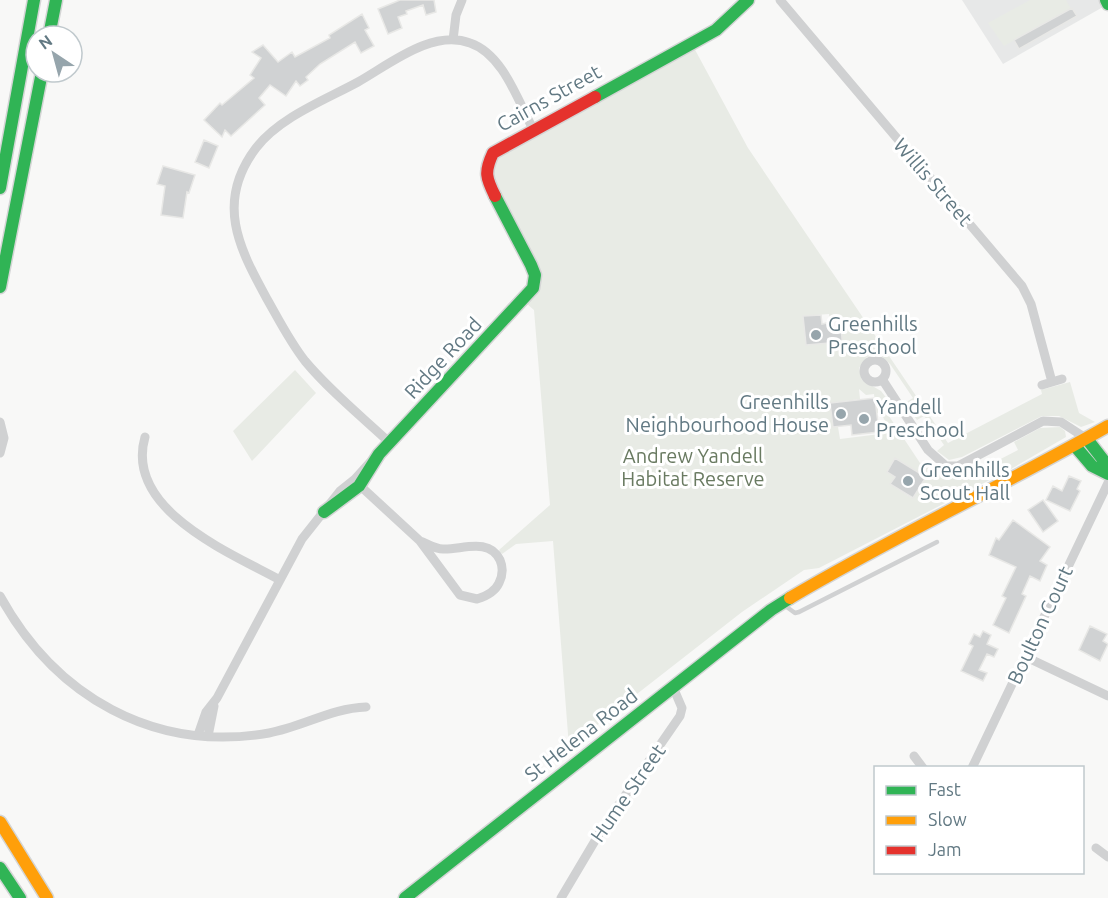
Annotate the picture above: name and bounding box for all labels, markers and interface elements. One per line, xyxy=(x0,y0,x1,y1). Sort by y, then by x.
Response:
north arrow xyxy=(24,24,84,84)
text: N xyxy=(35,31,55,53)
street label: Cairns Street xyxy=(493,59,605,136)
street label: Willis Street xyxy=(889,133,978,230)
street label: Ridge Road xyxy=(399,312,486,403)
place label: Greenhills Preschool xyxy=(828,312,918,358)
marker: Greenhills Preschool xyxy=(809,328,823,342)
place label: Greenhills Neighbourhood House xyxy=(626,390,829,436)
place label: Yandell Preschool xyxy=(876,395,965,441)
marker: Greenhills Neighbourhood House xyxy=(834,407,848,421)
marker: Yandell Preschool xyxy=(857,412,871,426)
park label: Andrew Yandell Habitat Reserve xyxy=(621,444,765,490)
place label: Greenhills Scout Hall xyxy=(920,458,1010,504)
marker: Greenhills Scout Hall xyxy=(901,474,915,488)
street label: Boulton Court xyxy=(1002,562,1077,687)
street label: St Helena Road xyxy=(520,684,642,786)
street label: Hume Street xyxy=(585,739,670,846)
legend xyxy=(874,766,1084,874)
text: Fast xyxy=(928,779,961,799)
text: Slow xyxy=(928,809,967,829)
text: Jam xyxy=(928,839,962,859)

